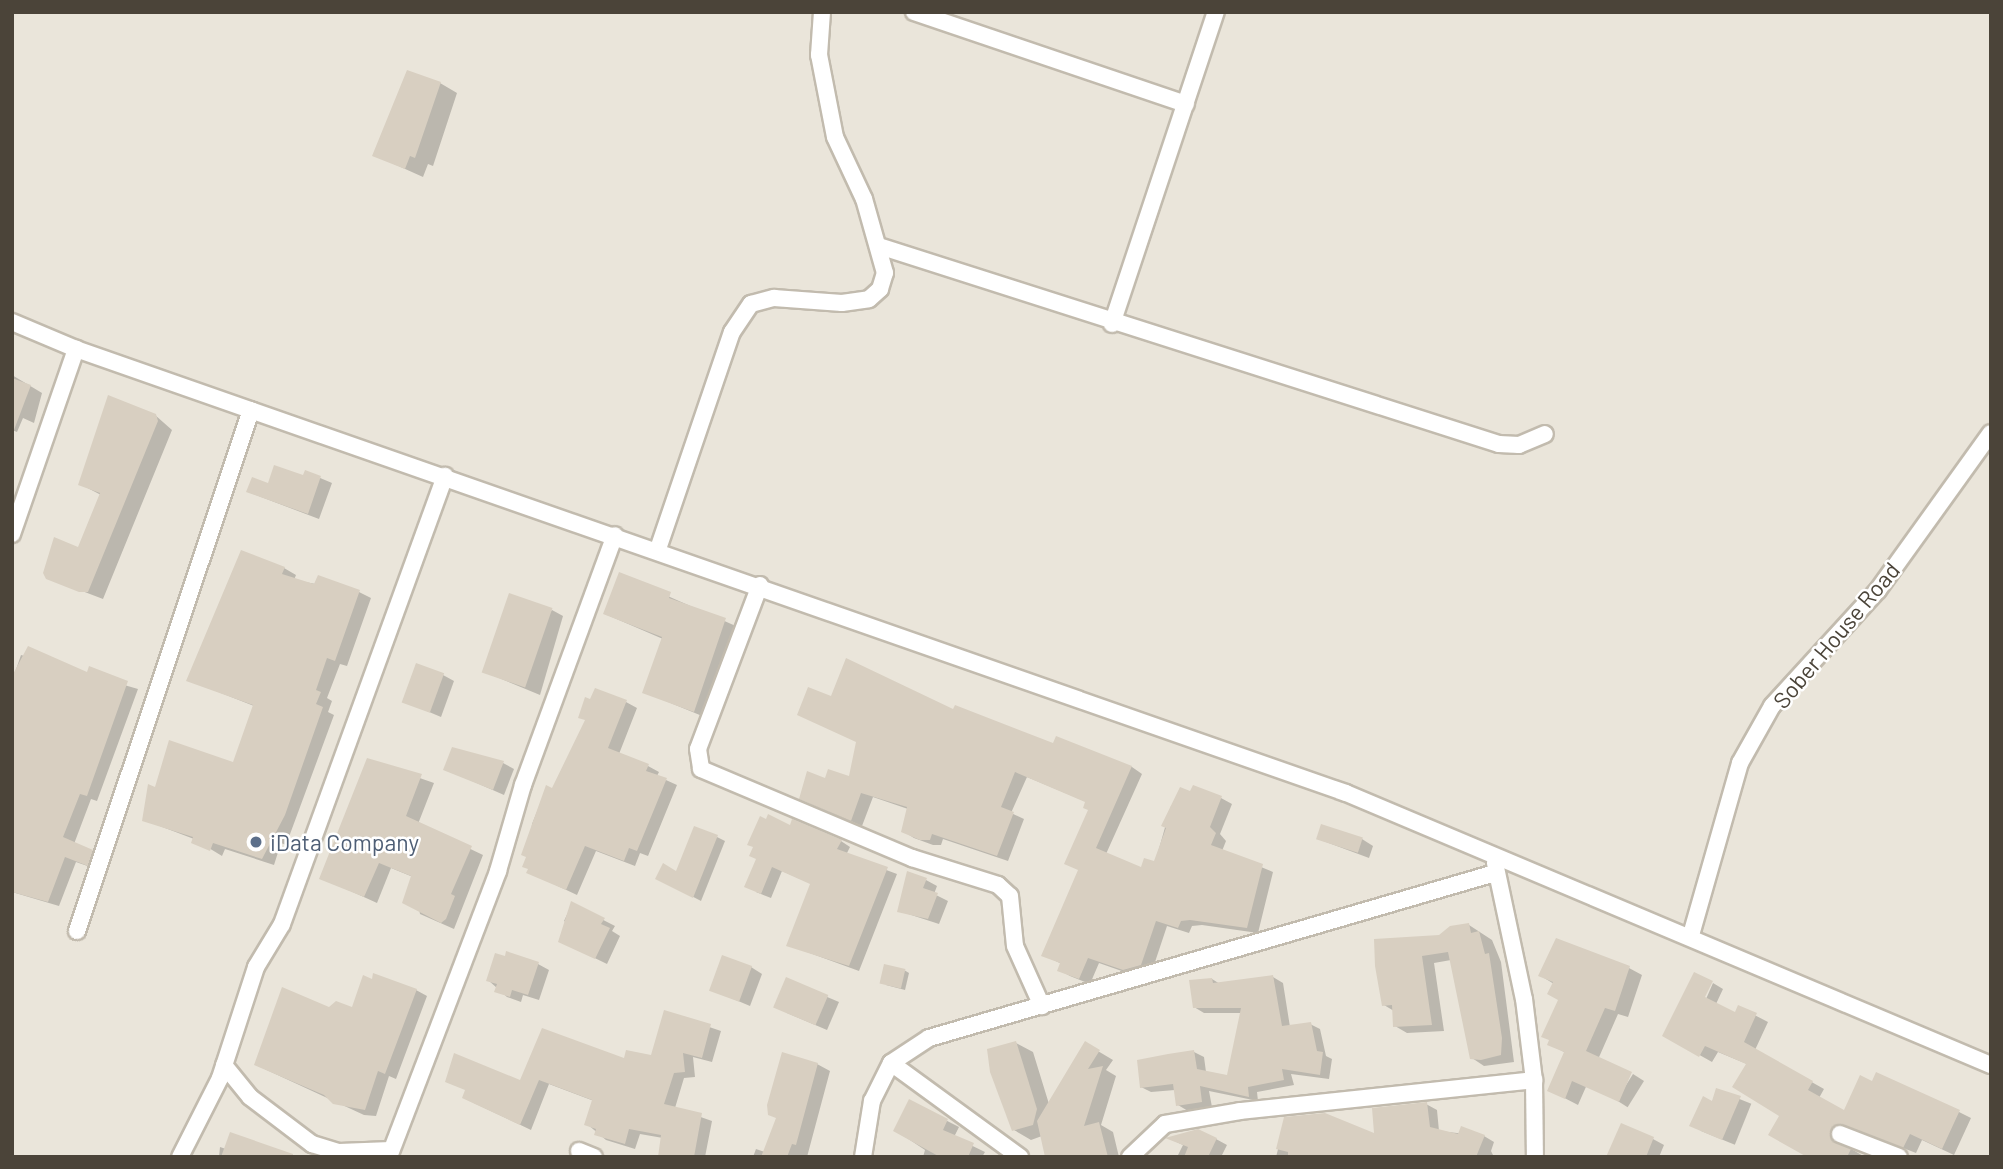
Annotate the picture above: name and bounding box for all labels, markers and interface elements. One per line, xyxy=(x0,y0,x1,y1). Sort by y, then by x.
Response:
street label: Sober House Road xyxy=(1767,556,1905,714)
place label: iData Company xyxy=(270,828,419,856)
marker: iData Company xyxy=(248,834,264,850)

